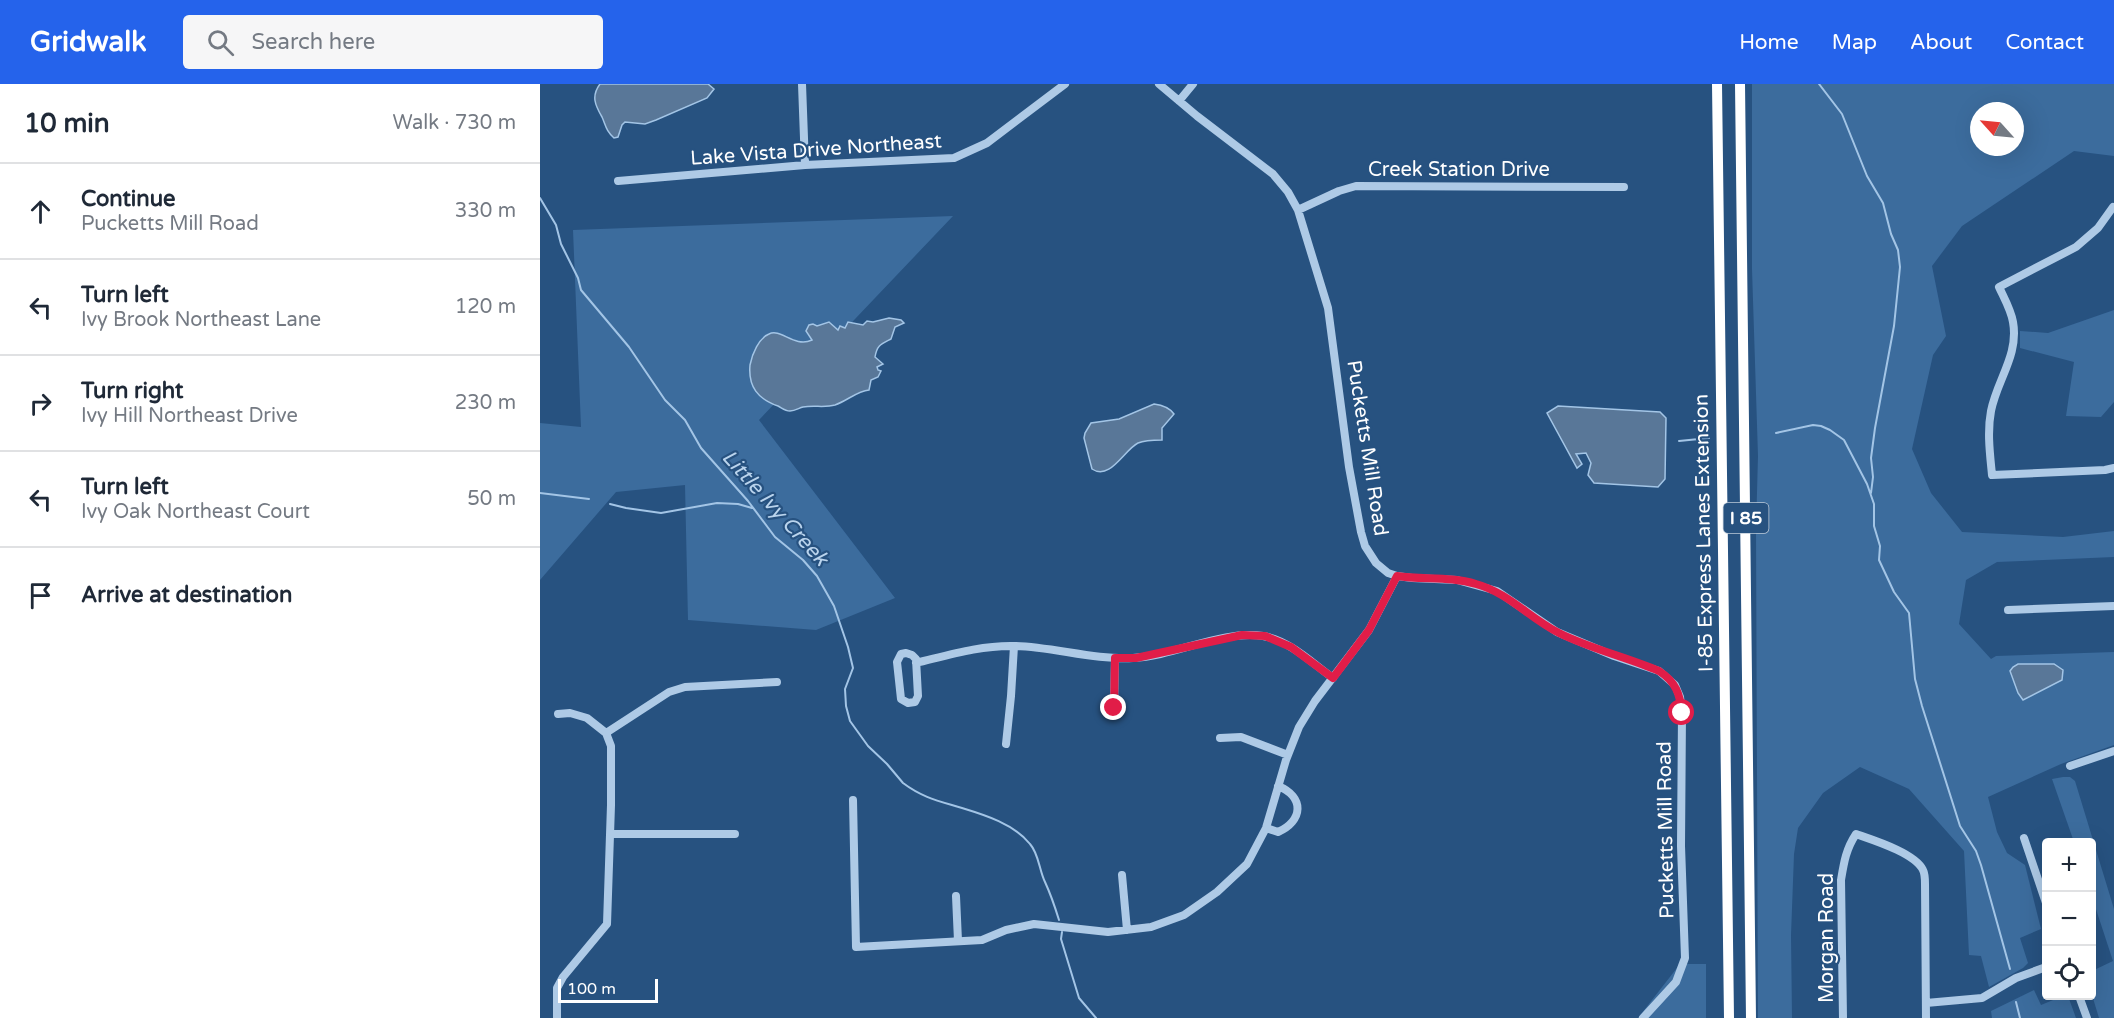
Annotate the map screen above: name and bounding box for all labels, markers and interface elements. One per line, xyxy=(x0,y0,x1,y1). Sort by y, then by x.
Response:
search box xyxy=(183,15,603,69)
text: Gridwalk xyxy=(30,25,147,59)
icon: search xyxy=(204,26,237,59)
text: Search here xyxy=(252,29,375,55)
text: Home xyxy=(1739,30,1799,55)
text: Map xyxy=(1832,30,1877,55)
text: About xyxy=(1910,30,1972,55)
text: Contact xyxy=(2005,30,2084,55)
north arrow xyxy=(1970,102,2024,156)
text: 10 min xyxy=(24,108,110,139)
text: Walk · 730 m xyxy=(393,111,516,135)
street label: Lake Vista Drive Northeast xyxy=(690,129,943,171)
street label: Creek Station Drive xyxy=(1368,158,1550,182)
text: Continue xyxy=(81,186,176,212)
icon: ahead xyxy=(24,195,57,228)
text: 330 m xyxy=(455,199,516,223)
text: Pucketts Mill Road xyxy=(81,212,259,236)
text: Turn left xyxy=(81,282,169,308)
icon: left xyxy=(24,291,57,324)
text: 120 m xyxy=(455,295,516,319)
text: Ivy Brook Northeast Lane xyxy=(81,308,321,332)
street label: Pucketts Mill Road xyxy=(1341,358,1393,538)
text: Turn right xyxy=(81,378,183,404)
icon: right xyxy=(24,387,57,420)
text: 230 m xyxy=(455,391,516,415)
street label: I-85 Express Lanes Extension xyxy=(1690,394,1718,672)
text: Ivy Hill Northeast Drive xyxy=(81,404,298,428)
water label: Little Ivy Creek xyxy=(717,445,835,572)
text: Turn left xyxy=(81,474,169,500)
icon: left xyxy=(24,483,57,516)
text: 50 m xyxy=(467,487,516,511)
text: Ivy Oak Northeast Court xyxy=(81,500,310,524)
road number: I 85 xyxy=(1724,503,1768,533)
icon: arrive xyxy=(24,579,57,612)
text: Arrive at destination xyxy=(81,582,292,608)
route end xyxy=(1100,694,1126,720)
route start xyxy=(1668,699,1694,725)
street label: Pucketts Mill Road xyxy=(1652,741,1680,919)
map controls xyxy=(2042,838,2096,1000)
button: + xyxy=(2042,838,2096,892)
street label: Morgan Road xyxy=(1815,873,1839,1003)
button: − xyxy=(2042,892,2096,946)
button: locate xyxy=(2042,946,2096,1000)
scale bar xyxy=(558,976,658,1004)
text: 100 m xyxy=(567,979,616,999)

